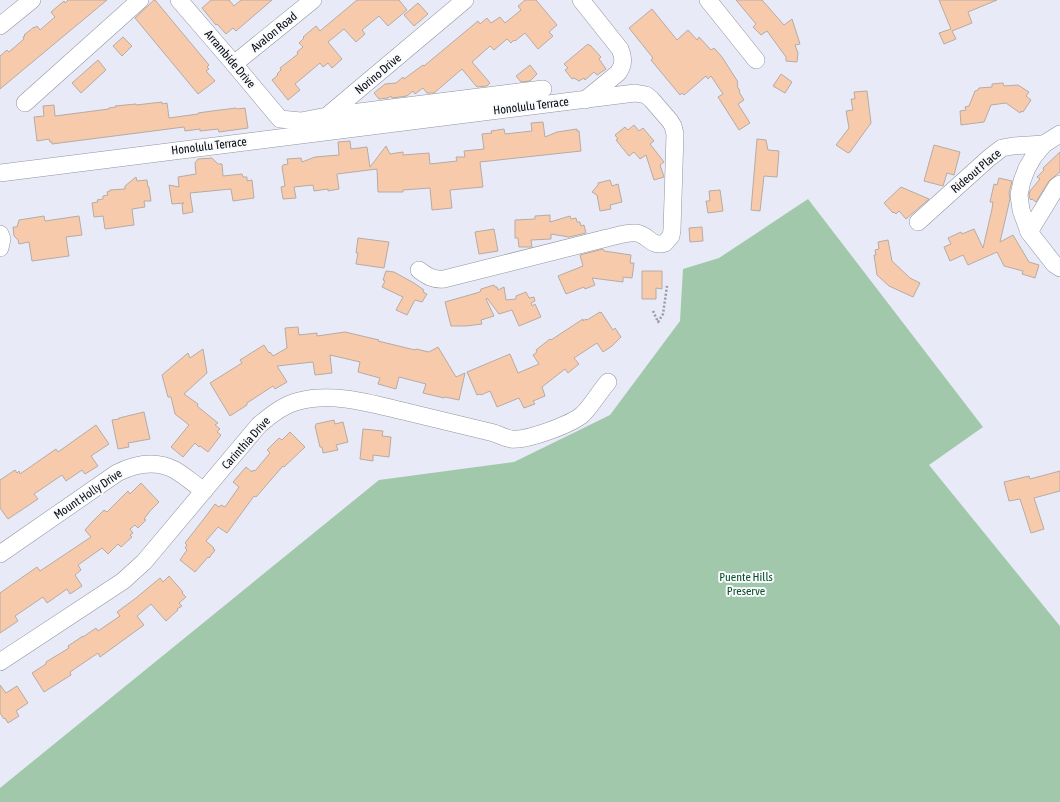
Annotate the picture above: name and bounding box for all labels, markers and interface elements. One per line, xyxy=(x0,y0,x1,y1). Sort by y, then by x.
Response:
street label: Avalon Road xyxy=(248,9,300,55)
street label: Arrambide Drive xyxy=(202,27,258,91)
street label: Norino Drive xyxy=(352,51,404,97)
street label: Honolulu Terrace xyxy=(492,94,570,118)
street label: Honolulu Terrace xyxy=(170,134,248,158)
street label: Rideout Place xyxy=(948,146,1004,196)
street label: Carinthia Drive xyxy=(219,414,273,472)
street label: Mount Holly Drive xyxy=(51,466,125,522)
park label: Puente Hills Preserve xyxy=(719,570,773,598)

